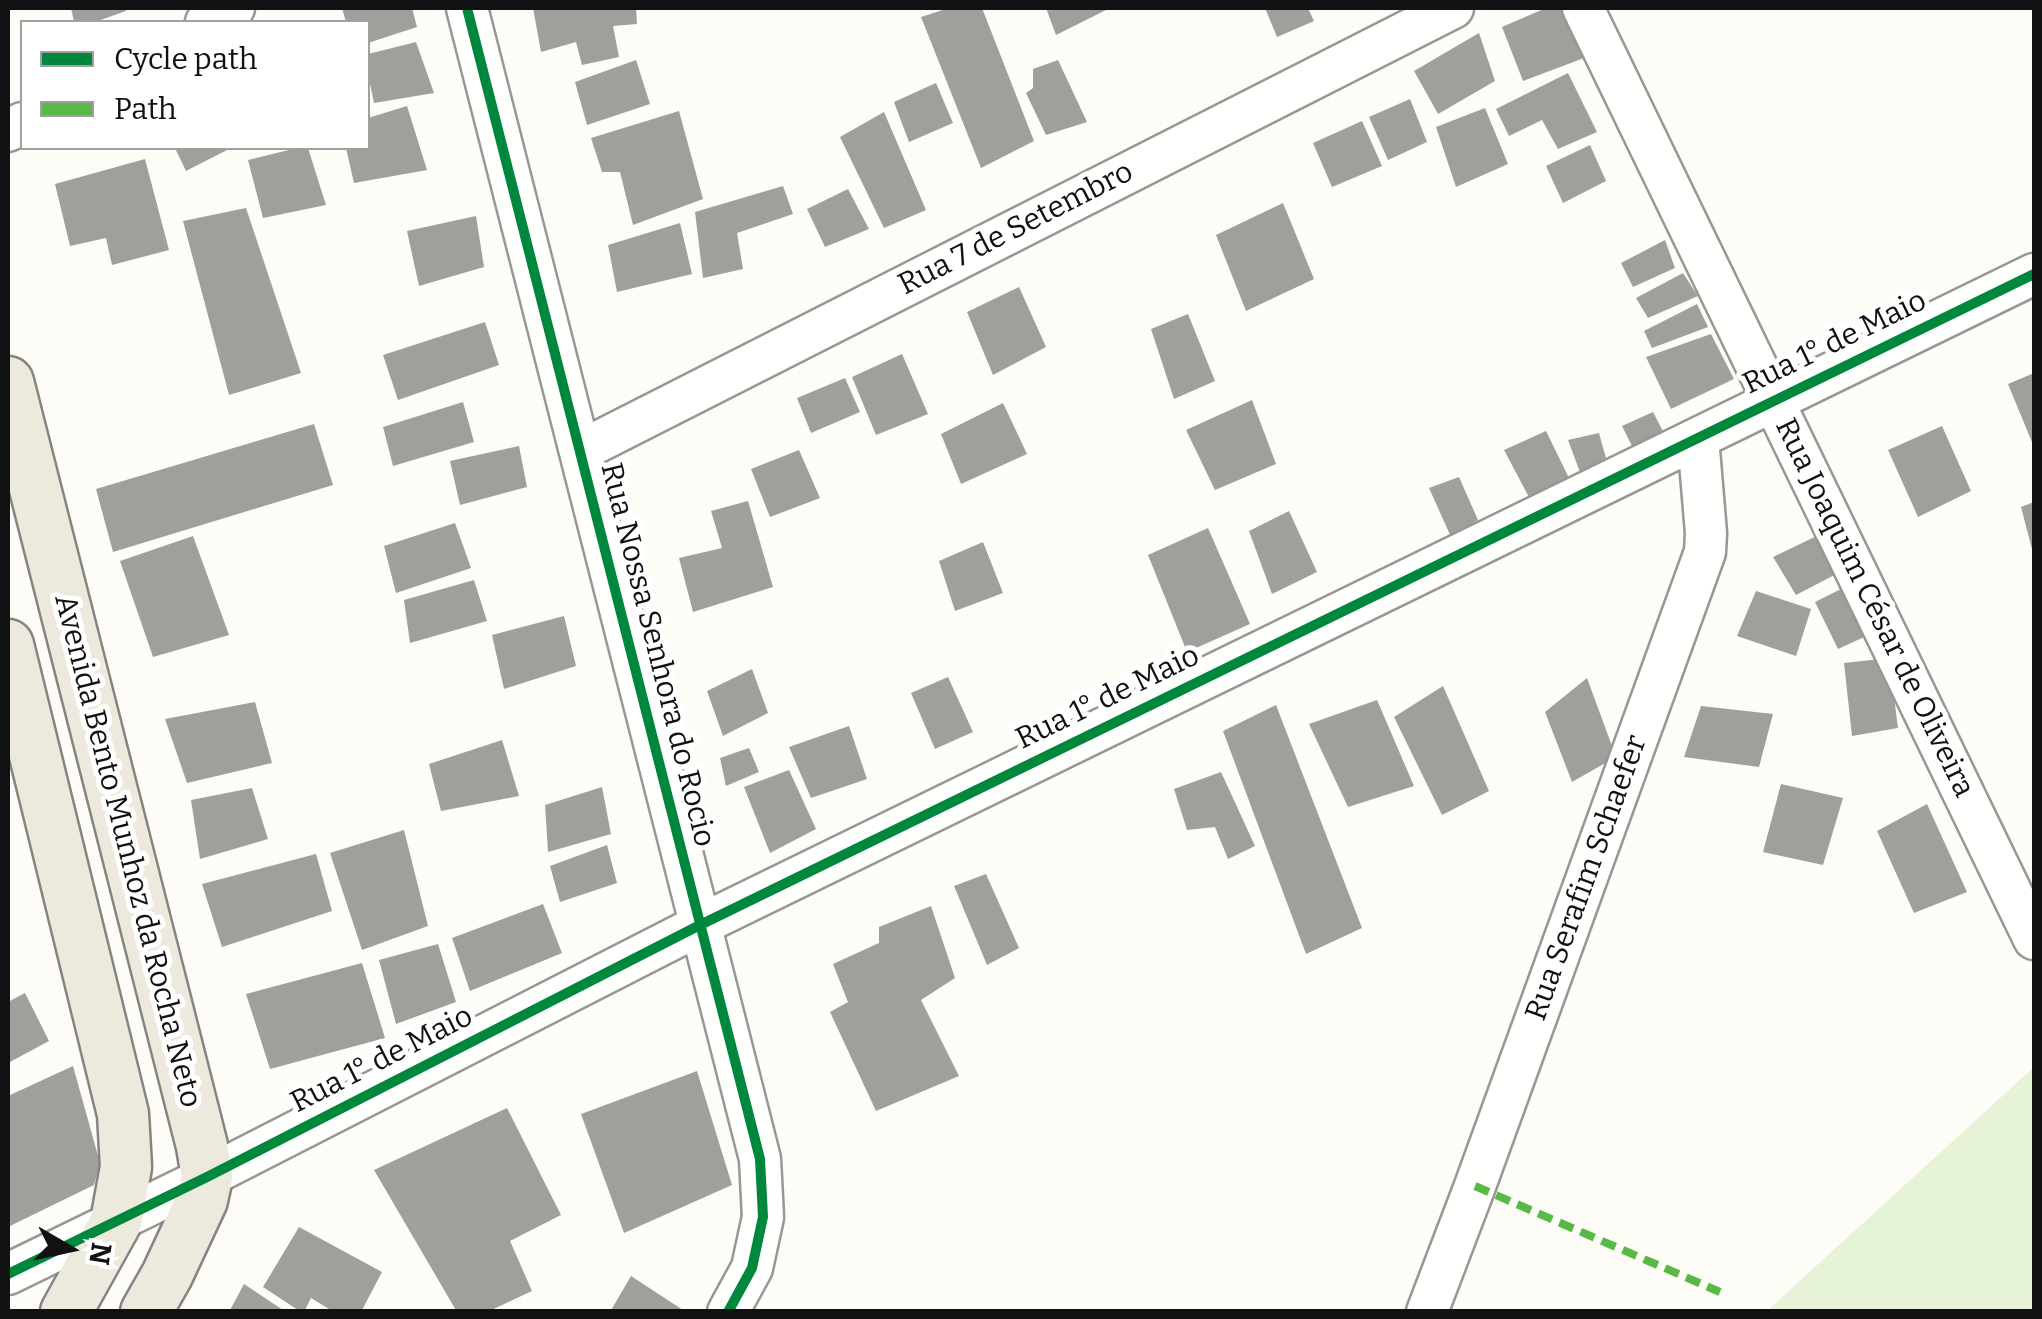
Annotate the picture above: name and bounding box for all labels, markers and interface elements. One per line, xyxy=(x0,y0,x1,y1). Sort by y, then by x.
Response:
legend xyxy=(20,20,370,150)
text: Cycle path xyxy=(114,41,257,77)
text: Path xyxy=(114,91,177,127)
street label: Rua 7 de Setembro xyxy=(893,154,1139,304)
street label: Rua 1° de Maio xyxy=(1738,283,1932,403)
street label: Rua Joaquim César de Oliveira xyxy=(1767,413,1981,803)
street label: Rua Nossa Senhora do Rocio xyxy=(592,459,722,851)
street label: Avenida Bento Munhoz da Rocha Neto xyxy=(46,591,208,1111)
street label: Rua 1° de Maio xyxy=(1011,638,1205,758)
street label: Rua Serafim Schaefer xyxy=(1519,730,1655,1026)
street label: Rua 1° de Maio xyxy=(285,999,479,1121)
north arrow xyxy=(20,1199,120,1299)
text: N xyxy=(82,1241,118,1267)

